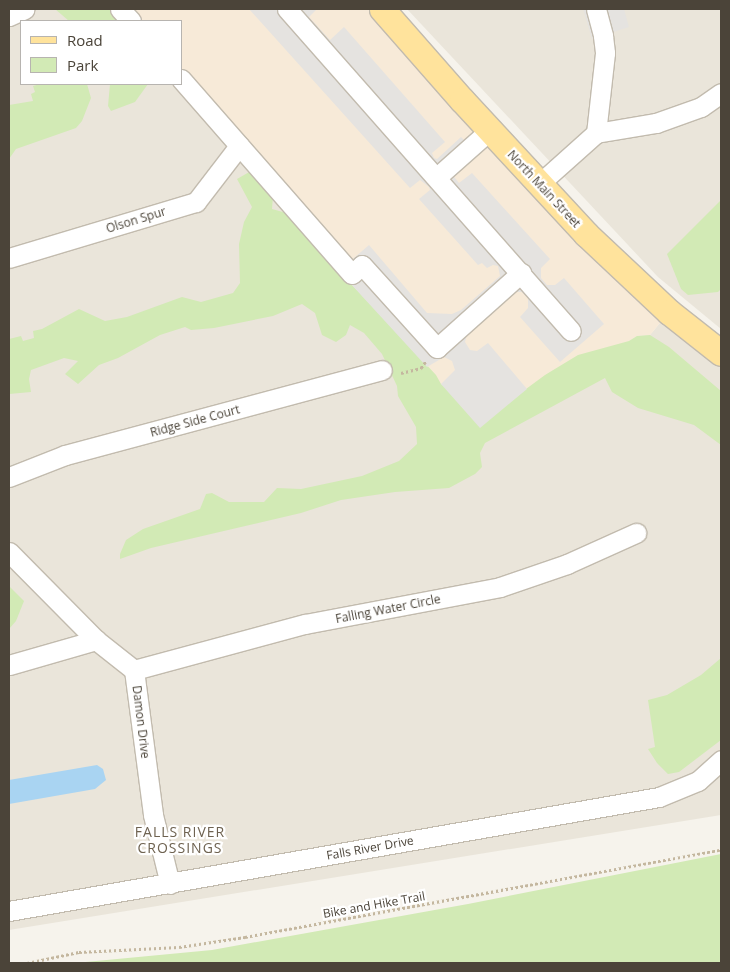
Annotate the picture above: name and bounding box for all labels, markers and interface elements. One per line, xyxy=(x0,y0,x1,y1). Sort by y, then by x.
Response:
legend xyxy=(20,20,182,85)
text: Road xyxy=(67,30,103,50)
text: Park xyxy=(67,55,98,75)
street label: North Main Street xyxy=(504,147,584,231)
street label: Olson Spur xyxy=(104,204,168,236)
street label: Ridge Side Court xyxy=(149,402,241,440)
street label: Falling Water Circle xyxy=(334,592,442,626)
street label: Damon Drive xyxy=(129,685,153,759)
district label: FALLS RIVER CROSSINGS xyxy=(133,824,227,856)
street label: Falls River Drive xyxy=(325,833,415,863)
street label: Bike and Hike Trail xyxy=(322,889,426,921)

